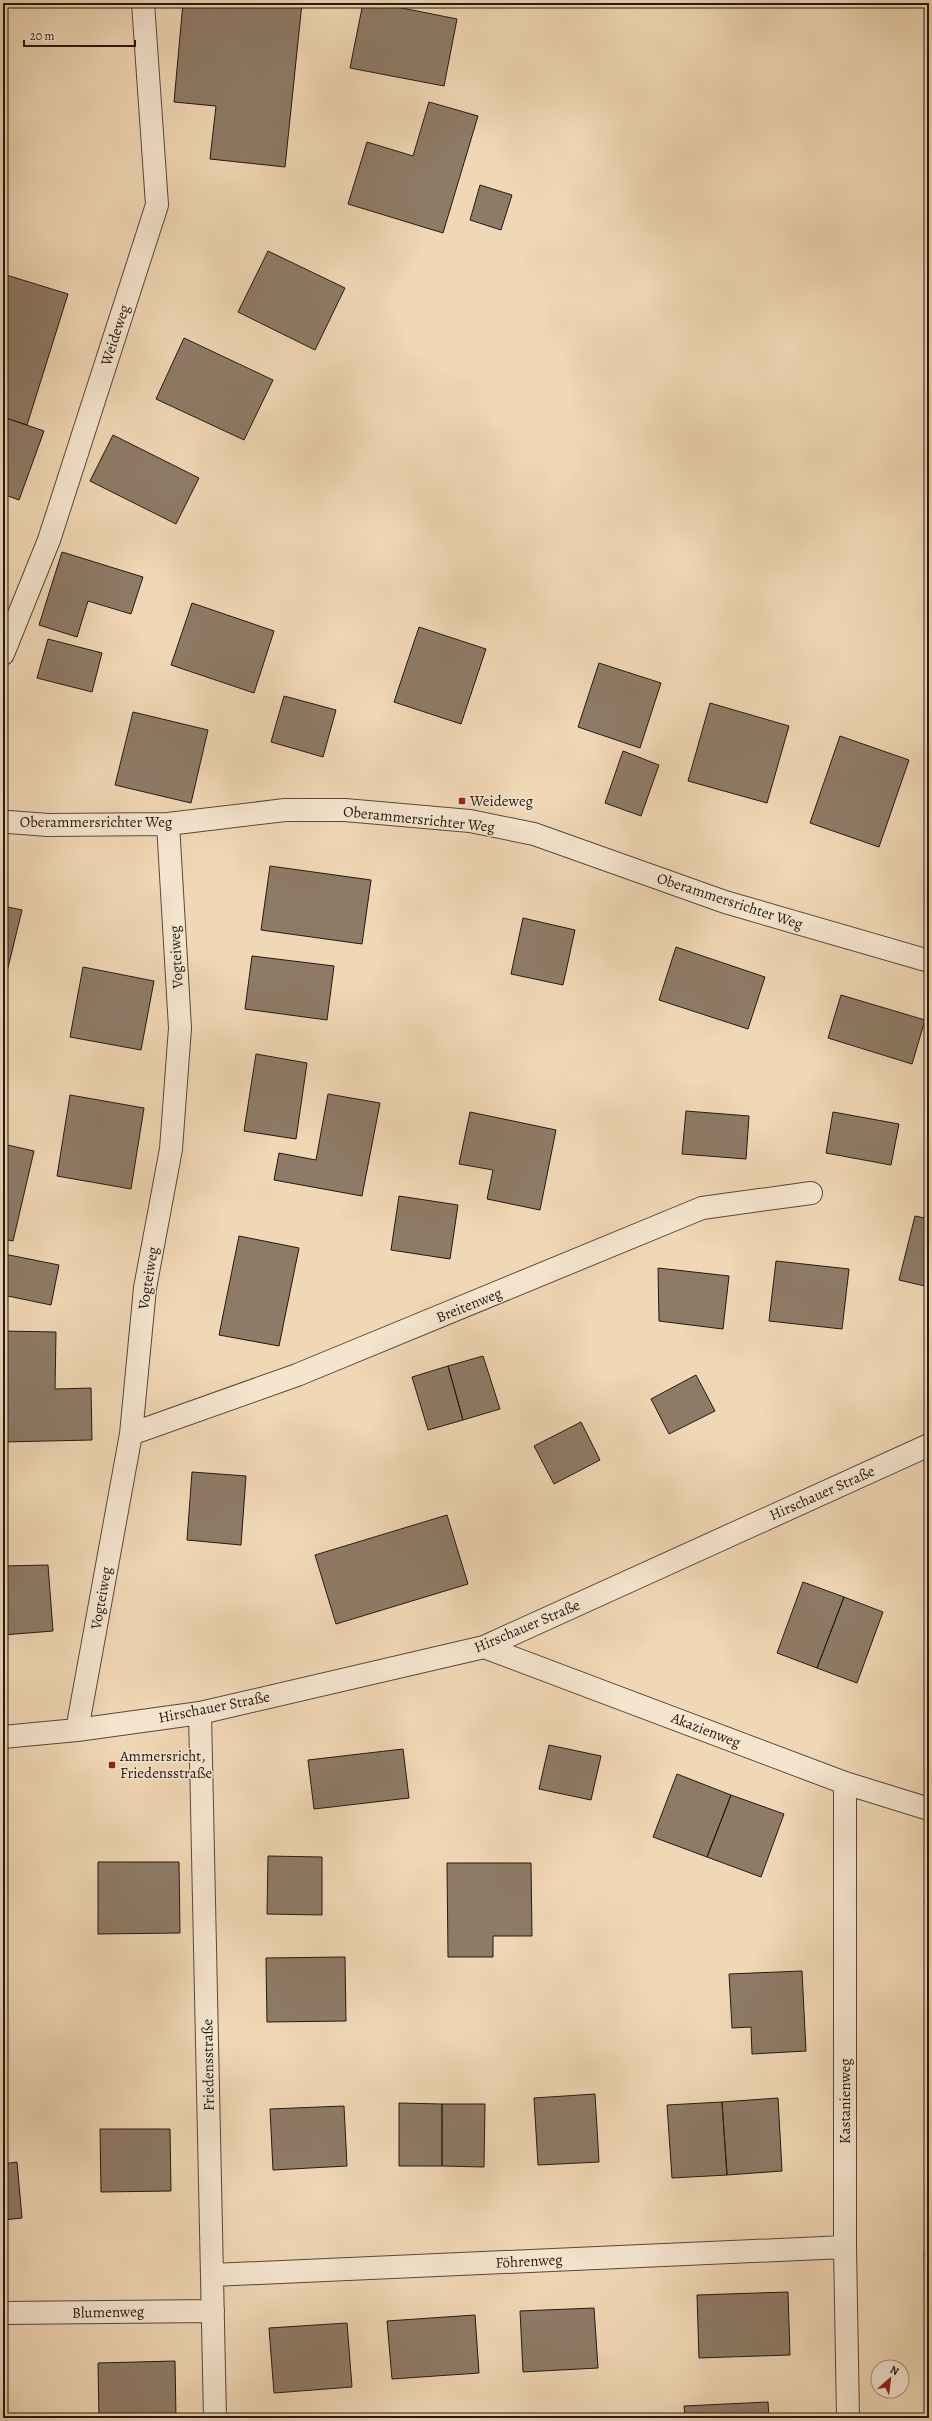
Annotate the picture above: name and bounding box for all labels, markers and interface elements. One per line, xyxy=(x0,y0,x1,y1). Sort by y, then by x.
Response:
scale bar xyxy=(24,22,135,48)
text: 20 m xyxy=(30,28,54,44)
street label: Weideweg xyxy=(95,301,134,369)
place label: Weideweg xyxy=(469,791,533,811)
marker: Weideweg xyxy=(457,796,467,806)
street label: Oberammersrichter Weg xyxy=(342,801,496,837)
street label: Oberammersrichter Weg xyxy=(20,812,173,832)
street label: Oberammersrichter Weg xyxy=(654,868,806,934)
street label: Vogteiweg xyxy=(164,924,188,990)
street label: Vogteiweg xyxy=(133,1245,163,1312)
street label: Breitenweg xyxy=(433,1283,505,1327)
street label: Hirschauer Straße xyxy=(766,1461,878,1525)
street label: Vogteiweg xyxy=(85,1565,116,1632)
street label: Hirschauer Straße xyxy=(471,1595,583,1657)
street label: Hirschauer Straße xyxy=(157,1686,272,1728)
street label: Akazienweg xyxy=(667,1707,744,1753)
place label: Ammersricht, Friedensstraße xyxy=(119,1746,213,1783)
marker: Ammersricht, Friedensstraße xyxy=(107,1760,117,1770)
street label: Friedensstraße xyxy=(197,2018,219,2111)
street label: Kastanienweg xyxy=(835,2058,855,2144)
street label: Föhrenweg xyxy=(495,2249,564,2273)
street label: Blumenweg xyxy=(72,2301,145,2323)
north arrow xyxy=(870,2359,910,2399)
text: N xyxy=(887,2362,902,2379)

